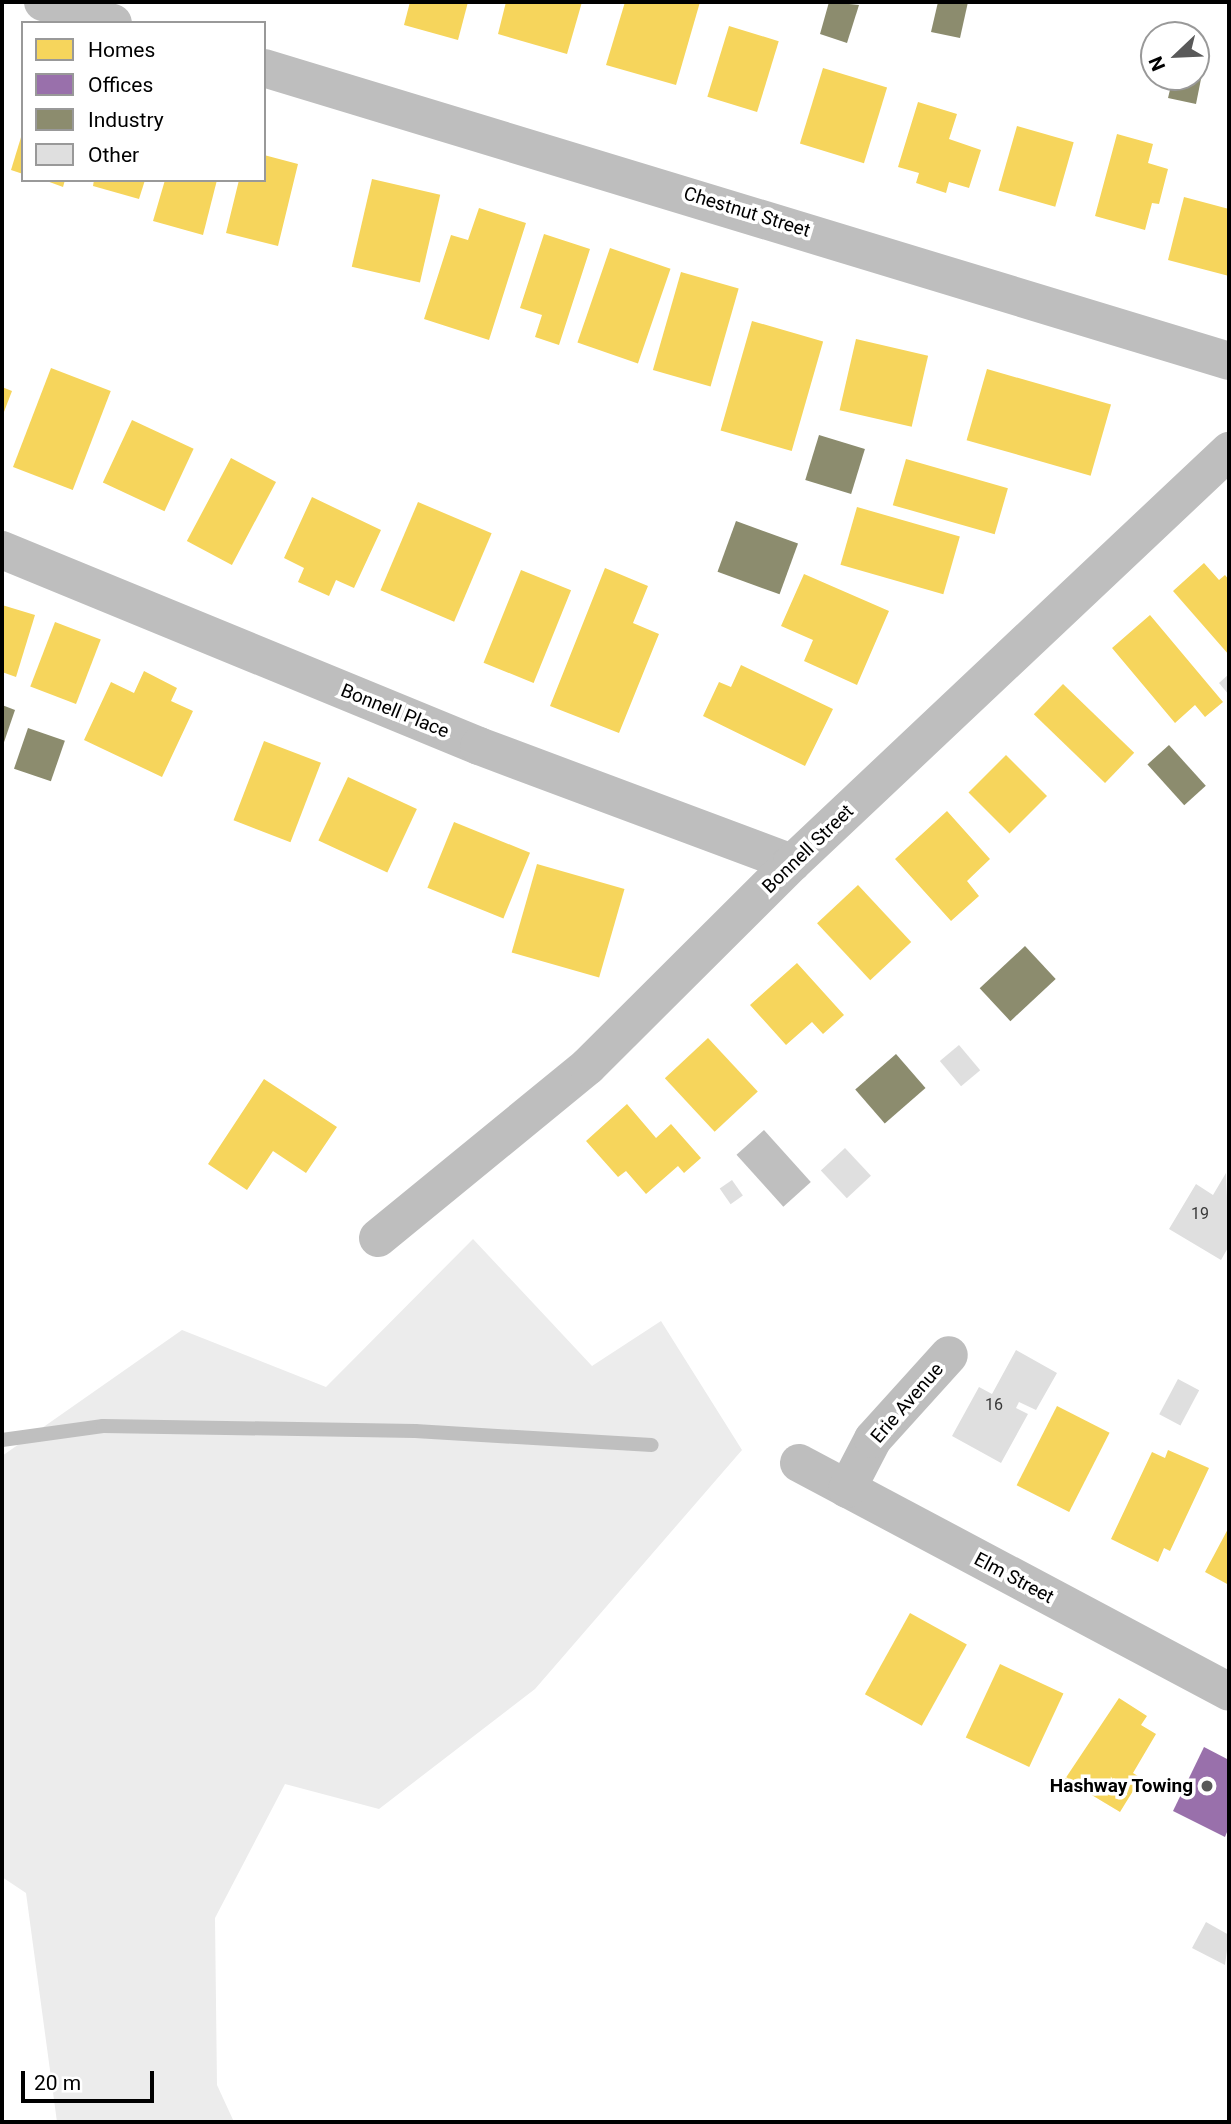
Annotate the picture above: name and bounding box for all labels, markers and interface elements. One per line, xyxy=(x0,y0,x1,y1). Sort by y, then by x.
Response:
legend xyxy=(21,21,266,182)
north arrow xyxy=(1140,21,1210,91)
text: Homes xyxy=(88,38,155,62)
text: N xyxy=(1144,53,1170,74)
text: Offices xyxy=(88,73,153,97)
text: Industry xyxy=(88,108,164,132)
text: Other xyxy=(88,143,139,167)
street label: Chestnut Street xyxy=(681,182,813,242)
street label: Bonnell Place xyxy=(338,679,452,743)
street label: Bonnell Street xyxy=(758,800,858,898)
house number: 19 xyxy=(1191,1204,1209,1224)
street label: Erie Avenue xyxy=(866,1358,948,1448)
house number: 16 xyxy=(985,1395,1003,1415)
street label: Elm Street xyxy=(970,1548,1058,1608)
place label: Hashway Towing xyxy=(1049,1775,1193,1797)
marker: Hashway Towing xyxy=(1199,1778,1215,1794)
scale bar xyxy=(24,2058,158,2102)
text: 20 m xyxy=(34,2071,81,2095)

